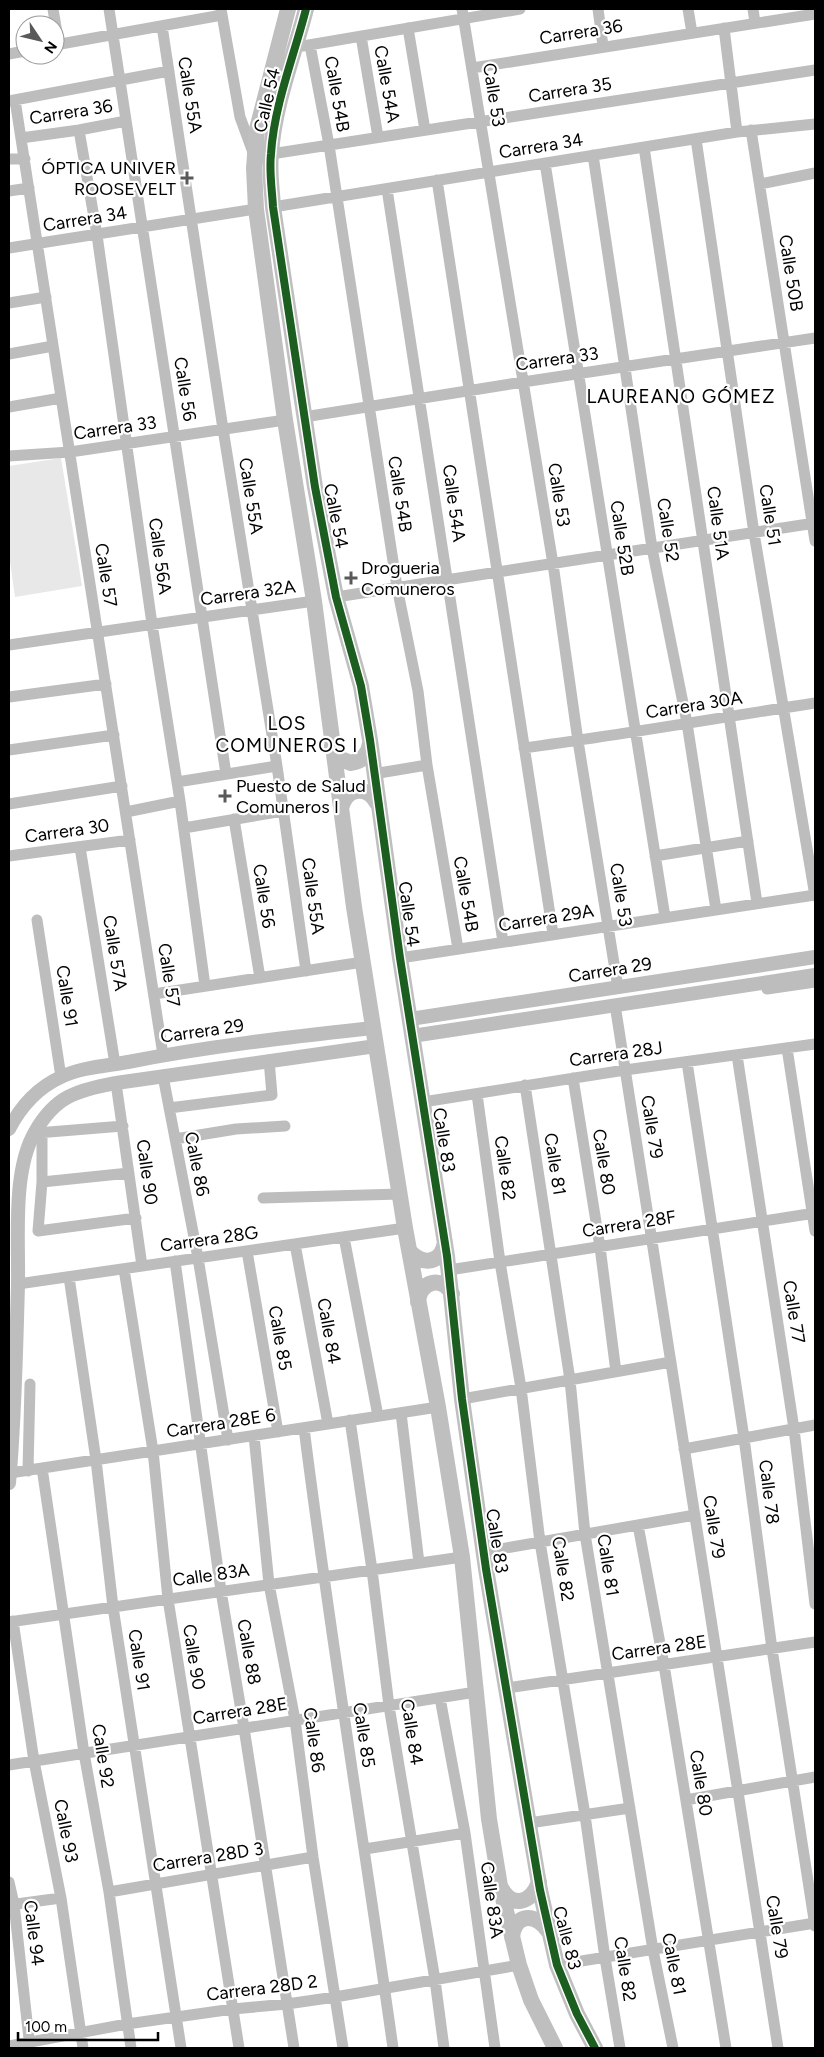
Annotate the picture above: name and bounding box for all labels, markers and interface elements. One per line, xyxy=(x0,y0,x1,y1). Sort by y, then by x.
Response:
north arrow xyxy=(15,15,65,65)
street label: Carrera 36 xyxy=(538,15,624,49)
text: N xyxy=(40,38,60,56)
street label: Calle 54A xyxy=(369,44,405,124)
street label: Calle 54B xyxy=(319,54,355,134)
street label: Calle 55A xyxy=(173,55,207,135)
street label: Calle 53 xyxy=(478,61,510,129)
street label: Calle 54 xyxy=(249,65,285,135)
street label: Carrera 35 xyxy=(527,73,613,107)
street label: Carrera 36 xyxy=(28,95,114,129)
street label: Carrera 34 xyxy=(497,128,585,164)
place label: ÓPTICA UNIVER ROOSEVELT xyxy=(41,157,176,200)
marker: ÓPTICA UNIVER ROOSEVELT xyxy=(180,171,194,185)
street label: Carrera 34 xyxy=(41,201,129,237)
street label: Calle 50B xyxy=(774,233,808,313)
street label: Carrera 33 xyxy=(514,342,600,376)
street label: Calle 56 xyxy=(169,355,201,423)
district label: LAUREANO GÓMEZ xyxy=(586,385,776,408)
street label: Carrera 33 xyxy=(72,411,158,445)
street label: Calle 54B xyxy=(383,454,417,534)
street label: Calle 55A xyxy=(234,456,268,536)
street label: Calle 53 xyxy=(543,461,575,529)
street label: Calle 54A xyxy=(438,463,470,543)
street label: Calle 54 xyxy=(319,482,353,550)
street label: Calle 51 xyxy=(754,483,786,547)
street label: Calle 51A xyxy=(702,485,734,561)
street label: Calle 52 xyxy=(652,496,684,564)
street label: Calle 52B xyxy=(605,499,639,577)
street label: Calle 56A xyxy=(144,516,176,596)
street label: Calle 57 xyxy=(90,541,122,609)
place label: Drogueria Comuneros xyxy=(361,557,455,600)
marker: Drogueria Comuneros xyxy=(345,572,357,584)
street label: Carrera 32A xyxy=(199,575,297,611)
street label: Carrera 30A xyxy=(644,687,744,723)
district label: LOS COMUNEROS I xyxy=(215,712,359,757)
place label: Puesto de Salud Comuneros I xyxy=(236,775,366,818)
marker: Puesto de Salud Comuneros I xyxy=(218,789,232,803)
street label: Carrera 30 xyxy=(23,814,111,848)
street label: Calle 54B xyxy=(448,854,484,934)
street label: Calle 55A xyxy=(297,856,329,936)
street label: Calle 53 xyxy=(605,861,637,929)
street label: Calle 56 xyxy=(248,862,280,930)
street label: Calle 54 xyxy=(394,880,424,948)
street label: Carrera 29A xyxy=(497,900,595,936)
street label: Calle 57A xyxy=(98,913,132,993)
street label: Calle 57 xyxy=(153,941,185,1009)
street label: Carrera 29 xyxy=(567,953,653,987)
street label: Calle 91 xyxy=(51,964,83,1028)
street label: Carrera 29 xyxy=(159,1014,245,1048)
street label: Carrera 28J xyxy=(568,1037,664,1071)
street label: Calle 79 xyxy=(636,1094,668,1160)
street label: Calle 83 xyxy=(428,1106,460,1174)
street label: Calle 80 xyxy=(588,1127,620,1197)
street label: Calle 86 xyxy=(180,1130,214,1198)
street label: Calle 81 xyxy=(539,1131,571,1197)
street label: Calle 82 xyxy=(490,1134,520,1202)
street label: Calle 90 xyxy=(132,1138,162,1206)
street label: Carrera 28F xyxy=(580,1206,678,1242)
street label: Carrera 28G xyxy=(159,1221,260,1257)
street label: Calle 77 xyxy=(778,1279,810,1345)
street label: Calle 84 xyxy=(312,1296,346,1366)
street label: Calle 85 xyxy=(263,1304,297,1372)
street label: Carrera 28E 6 xyxy=(165,1404,277,1442)
street label: Calle 78 xyxy=(754,1458,784,1526)
street label: Calle 79 xyxy=(698,1494,730,1560)
street label: Calle 83 xyxy=(481,1507,513,1575)
street label: Calle 81 xyxy=(592,1532,624,1598)
street label: Calle 82 xyxy=(547,1535,579,1603)
street label: Calle 83A xyxy=(171,1559,251,1591)
street label: Calle 88 xyxy=(232,1617,266,1687)
street label: Calle 90 xyxy=(178,1623,210,1691)
street label: Calle 91 xyxy=(123,1628,155,1692)
street label: Carrera 28E xyxy=(610,1630,708,1666)
street label: Carrera 28E xyxy=(191,1693,289,1729)
street label: Calle 84 xyxy=(396,1697,428,1767)
street label: Calle 85 xyxy=(348,1701,380,1769)
street label: Calle 86 xyxy=(299,1706,329,1774)
street label: Calle 92 xyxy=(87,1722,119,1790)
street label: Calle 80 xyxy=(685,1748,717,1818)
street label: Calle 93 xyxy=(49,1797,83,1865)
street label: Carrera 28D 3 xyxy=(151,1837,265,1877)
street label: Calle 83A xyxy=(476,1860,508,1940)
street label: Calle 79 xyxy=(761,1894,793,1960)
street label: Calle 94 xyxy=(19,1899,49,1967)
street label: Calle 83 xyxy=(548,1904,586,1972)
street label: Calle 81 xyxy=(657,1931,691,1997)
street label: Calle 82 xyxy=(609,1935,641,2003)
street label: Carrera 28D 2 xyxy=(205,1970,319,2006)
scale bar xyxy=(18,2010,158,2042)
text: 100 m xyxy=(25,2018,67,2036)

